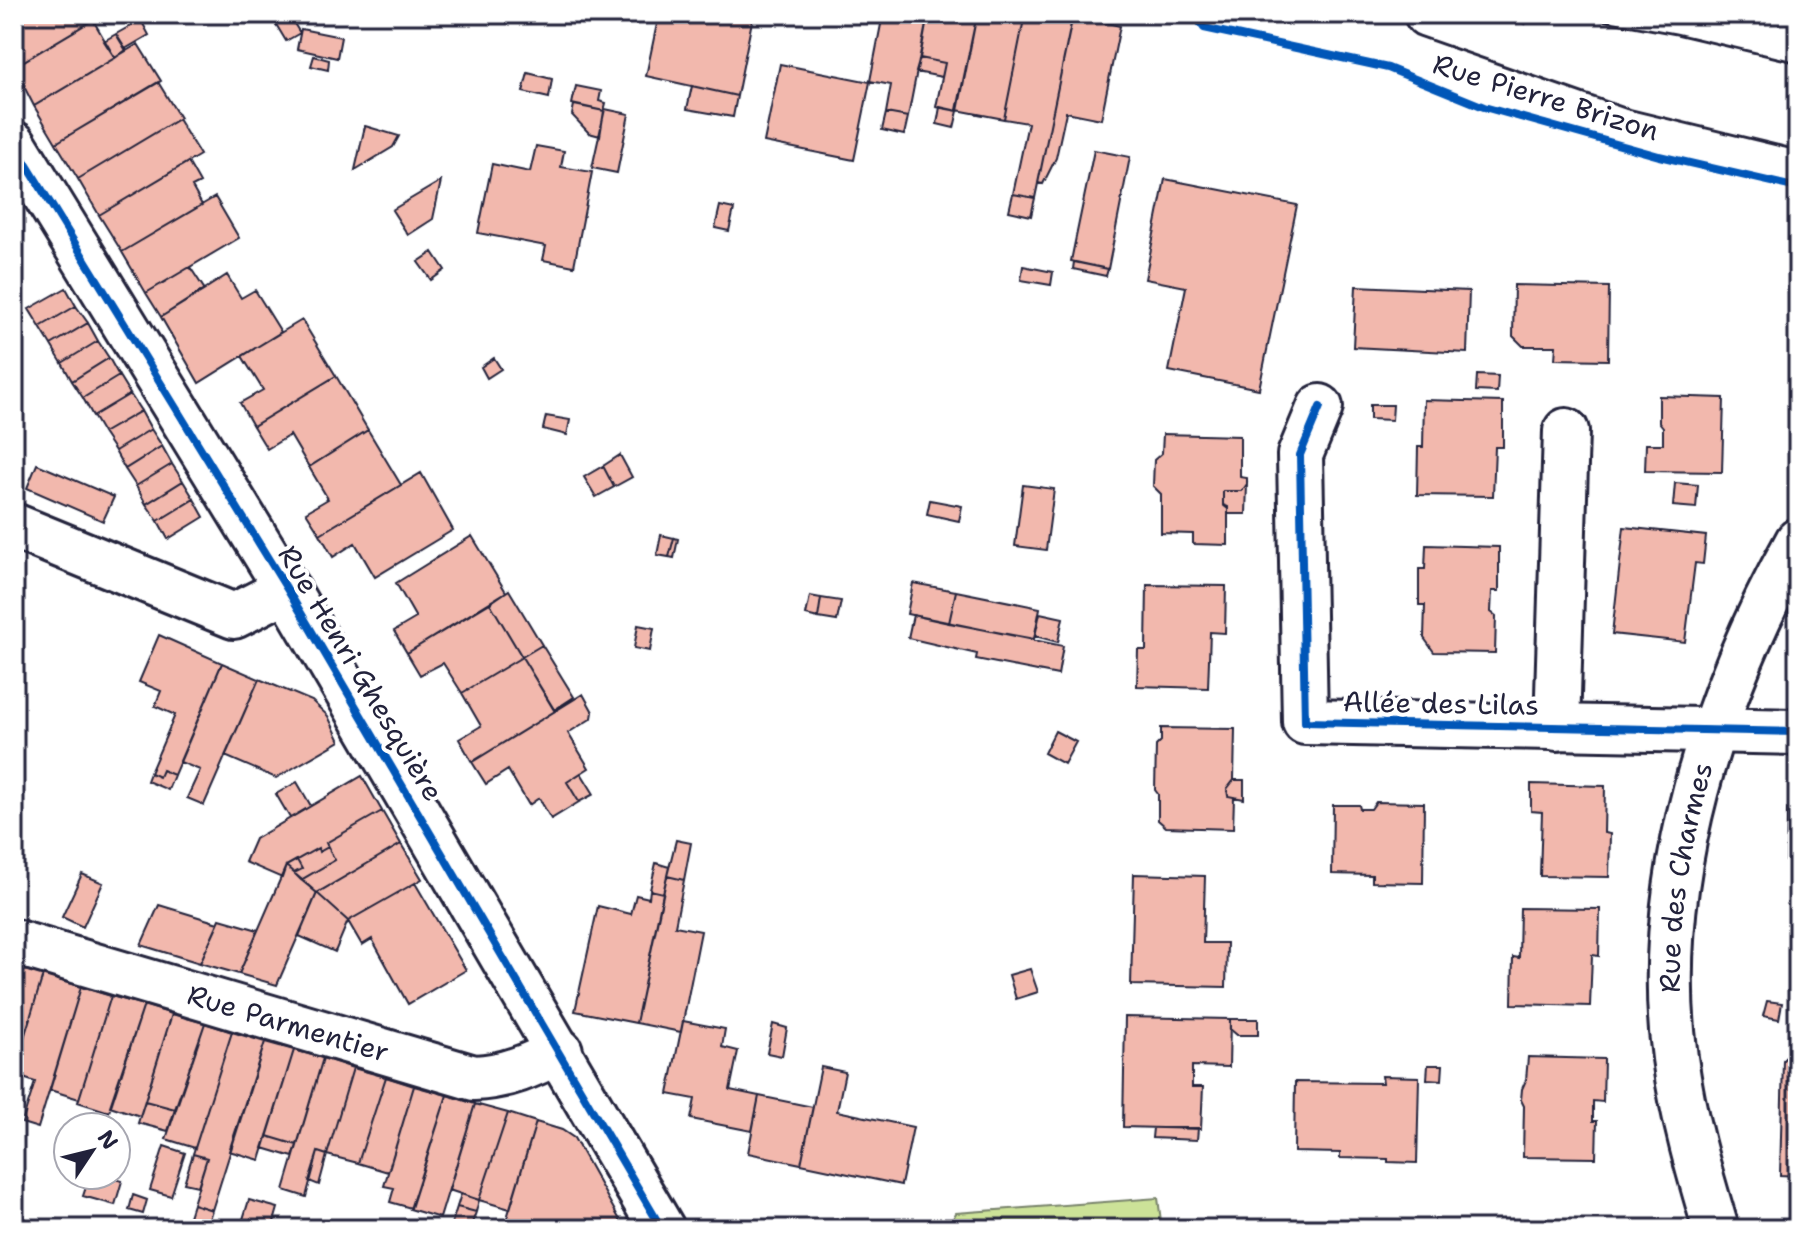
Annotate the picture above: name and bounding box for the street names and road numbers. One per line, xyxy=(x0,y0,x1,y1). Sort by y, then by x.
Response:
street label: Rue Pierre Brizon xyxy=(1428,45,1664,149)
street label: Rue Henri Ghesquière xyxy=(269,538,453,808)
street label: Allée des Lilas xyxy=(1343,682,1539,724)
street label: Rue des Charmes xyxy=(1651,758,1722,993)
street label: Rue Parmentier xyxy=(183,975,394,1071)

